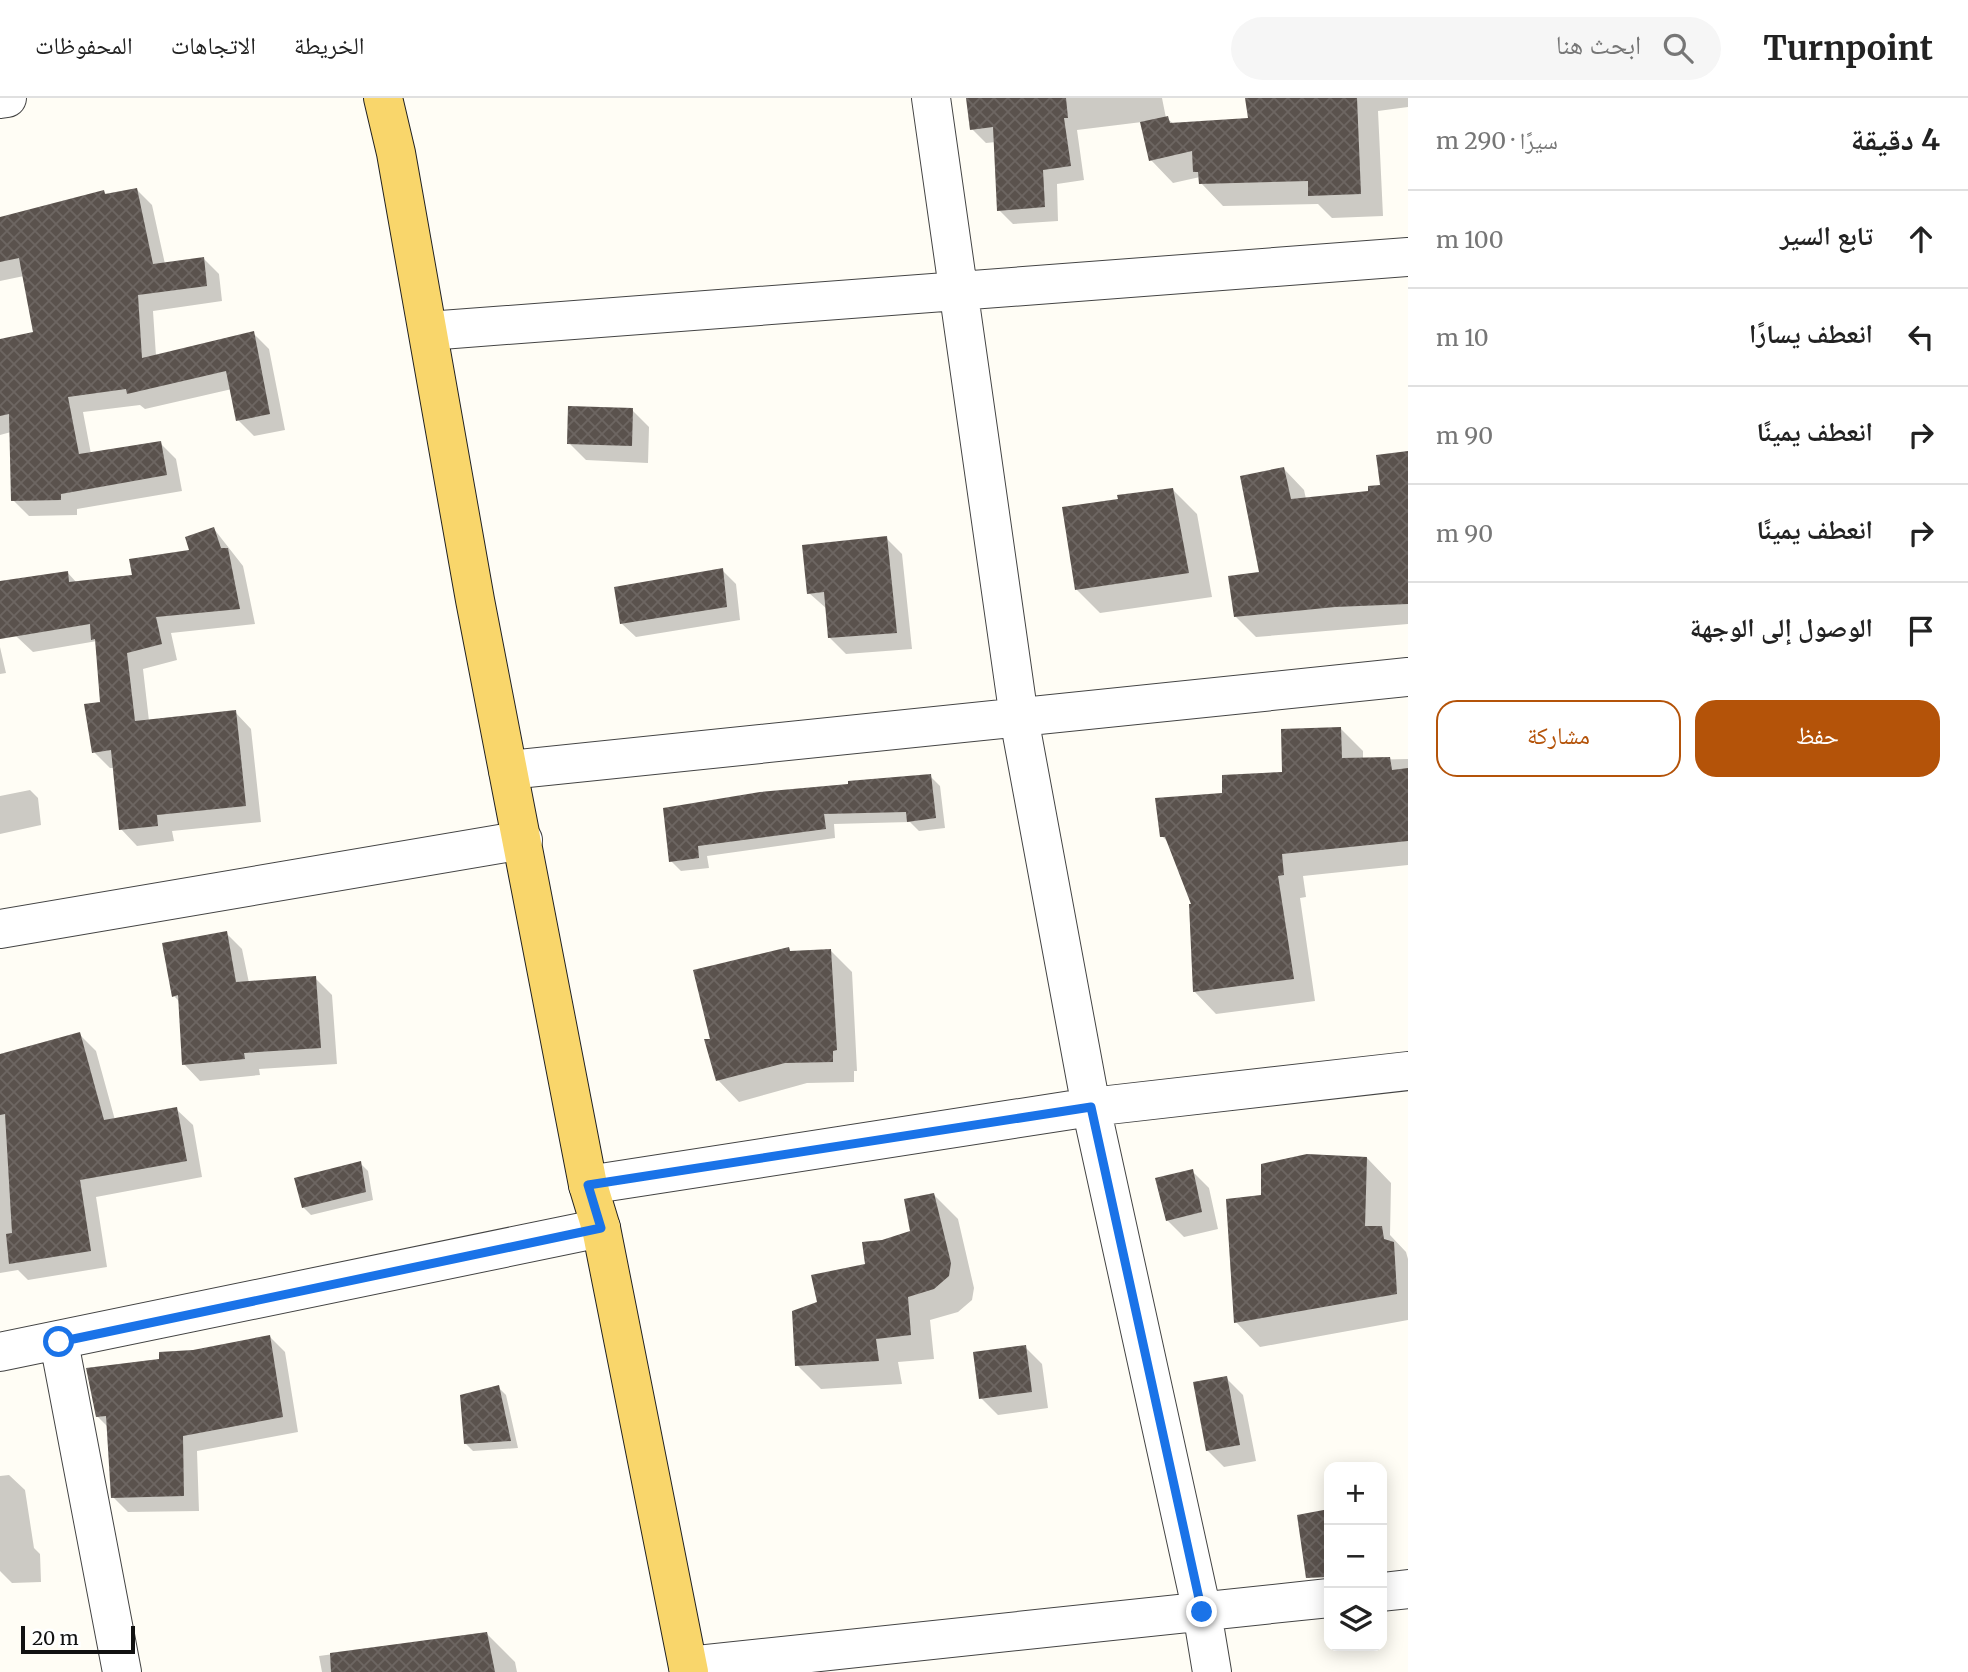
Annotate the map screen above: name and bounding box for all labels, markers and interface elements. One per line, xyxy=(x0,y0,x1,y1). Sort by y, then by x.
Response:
search box xyxy=(1231,17,1721,80)
text: ابحث هنا xyxy=(1556,28,1641,61)
text: Turnpoint xyxy=(1763,28,1933,69)
icon: search xyxy=(1659,29,1697,67)
text: المحفوظات xyxy=(35,30,133,61)
text: الاتجاهات xyxy=(171,30,256,61)
text: الخريطة xyxy=(294,30,365,61)
text: 4 دقيقة xyxy=(1851,120,1940,158)
text: سيرًا · 290 m xyxy=(1436,126,1558,155)
text: تابع السير xyxy=(1780,219,1873,252)
icon: ahead xyxy=(1902,220,1940,258)
text: 100 m xyxy=(1436,225,1504,254)
text: انعطف يسارًا xyxy=(1749,317,1873,350)
icon: left xyxy=(1902,318,1940,356)
text: 10 m xyxy=(1436,323,1489,352)
text: انعطف يمينًا xyxy=(1757,415,1873,448)
icon: right xyxy=(1902,416,1940,454)
text: 90 m xyxy=(1436,421,1493,450)
text: انعطف يمينًا xyxy=(1757,513,1873,546)
icon: right xyxy=(1902,514,1940,552)
text: 90 m xyxy=(1436,519,1493,548)
text: الوصول إلى الوجهة xyxy=(1690,611,1873,644)
icon: arrive xyxy=(1902,612,1940,650)
button: مشاركة xyxy=(1436,700,1681,777)
button: حفظ xyxy=(1695,700,1940,777)
route start xyxy=(43,1326,74,1357)
map controls xyxy=(1324,1462,1387,1651)
button: + xyxy=(1324,1462,1387,1525)
button: − xyxy=(1324,1525,1387,1588)
button: layers xyxy=(1324,1588,1387,1651)
route end xyxy=(1186,1596,1217,1627)
scale bar xyxy=(21,1623,135,1655)
text: 20 m xyxy=(32,1626,79,1650)

